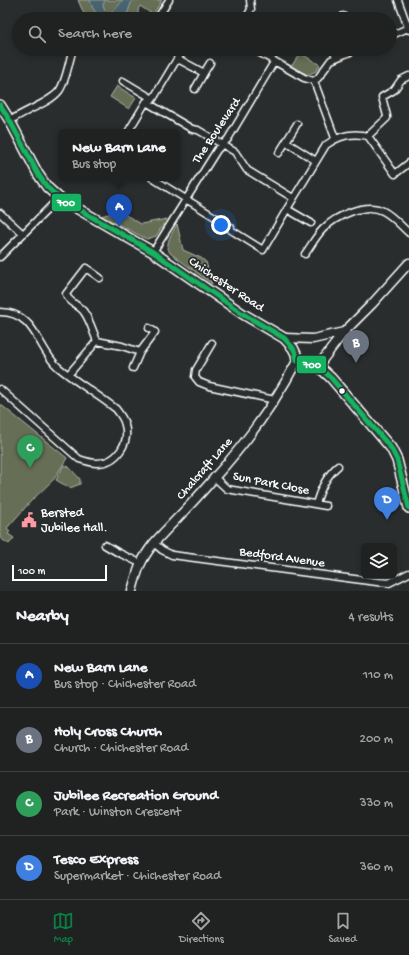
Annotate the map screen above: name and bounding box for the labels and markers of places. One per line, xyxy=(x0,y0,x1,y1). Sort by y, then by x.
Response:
pin: A xyxy=(106,194,132,227)
pin: B xyxy=(343,330,369,363)
unlabelled marker xyxy=(337,386,347,396)
pin: C xyxy=(17,435,43,468)
pin: D xyxy=(374,487,400,520)
place label: Bersted Jubilee Hall. xyxy=(40,506,107,536)
public building icon: Bersted Jubilee Hall. xyxy=(20,511,38,529)

